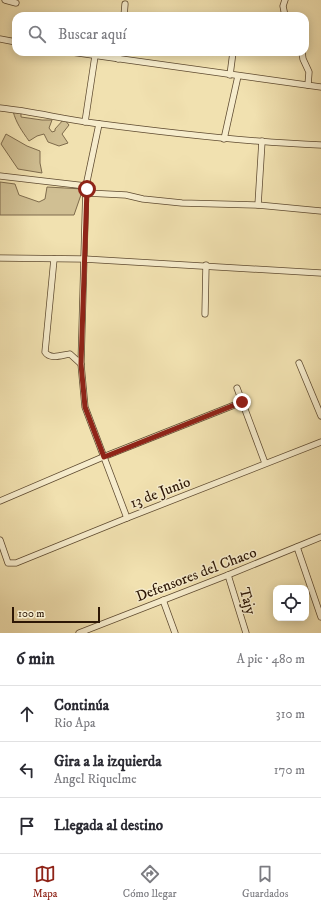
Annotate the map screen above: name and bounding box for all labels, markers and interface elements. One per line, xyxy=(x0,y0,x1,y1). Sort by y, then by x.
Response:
search box xyxy=(12,12,309,56)
icon: search xyxy=(26,23,48,45)
text: Buscar aquí xyxy=(58,25,126,44)
route start xyxy=(78,180,96,198)
route end xyxy=(233,393,251,411)
street label: 13 de Junio xyxy=(127,472,193,513)
street label: Defensores del Chaco xyxy=(133,543,259,606)
street label: Tajy xyxy=(235,585,261,618)
map controls xyxy=(273,585,309,621)
button: locate xyxy=(273,585,309,621)
scale bar xyxy=(12,605,100,624)
text: 100 m xyxy=(18,607,44,621)
text: 6 min xyxy=(16,648,55,670)
text: A pie · 480 m xyxy=(236,651,305,667)
text: Continúa xyxy=(54,696,109,715)
icon: ahead xyxy=(16,703,38,725)
text: 310 m xyxy=(276,706,305,722)
text: Rio Apa xyxy=(54,715,95,731)
text: Gira a la izquierda xyxy=(54,752,162,771)
icon: left xyxy=(16,759,38,781)
text: 170 m xyxy=(274,762,305,778)
text: Angel Riquelme xyxy=(54,771,137,787)
icon: arrive xyxy=(16,815,38,837)
text: Llegada al destino xyxy=(54,816,163,835)
tab: Mapa xyxy=(33,863,58,901)
tab: Cómo llegar xyxy=(123,863,177,901)
tab: Guardados xyxy=(242,863,288,901)

